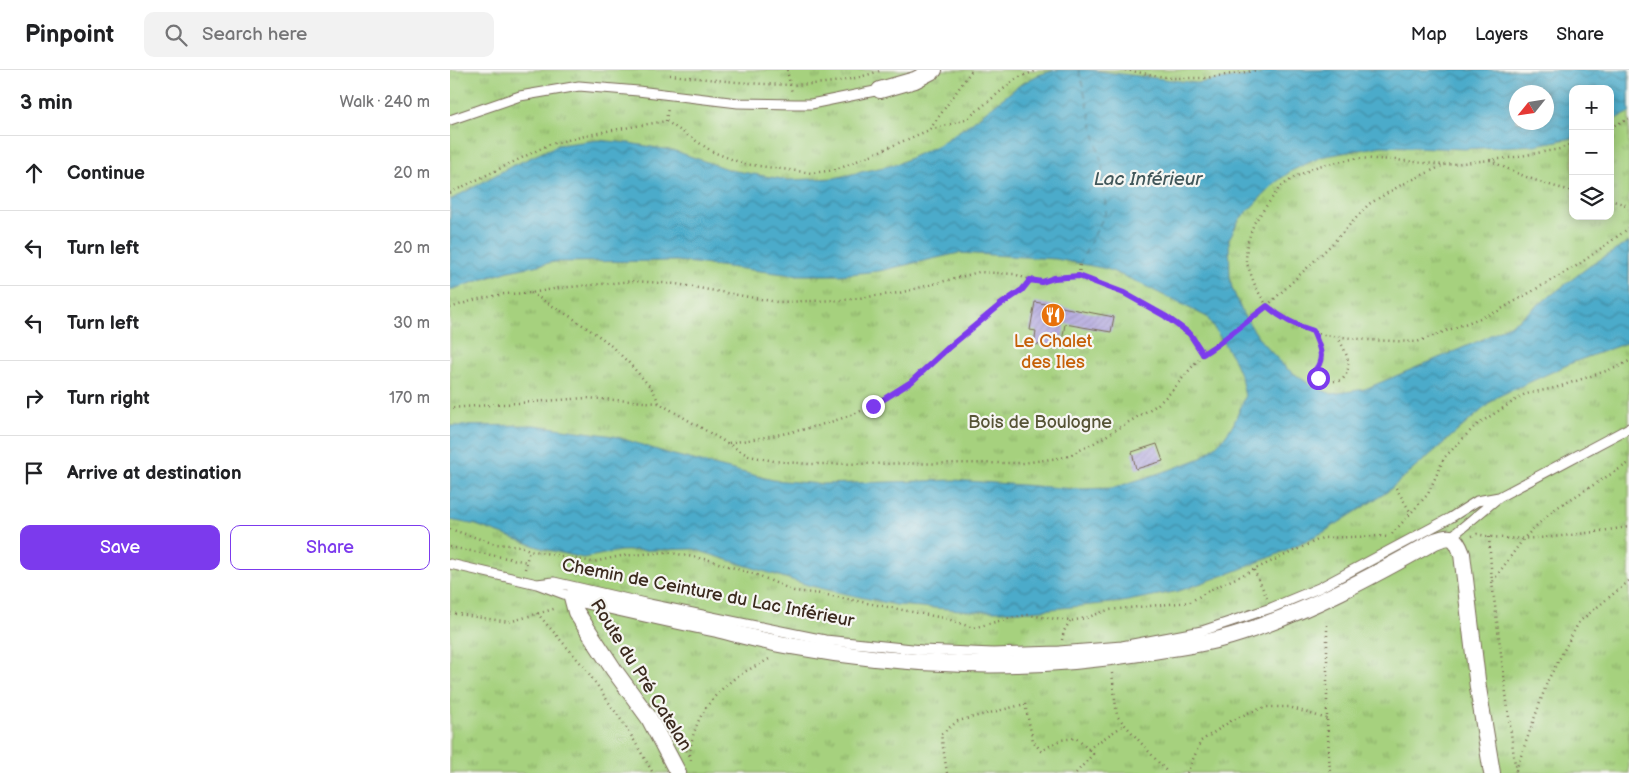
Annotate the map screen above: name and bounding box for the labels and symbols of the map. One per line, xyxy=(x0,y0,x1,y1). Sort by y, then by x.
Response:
north arrow xyxy=(1509,85,1554,130)
water label: Lac Inférieur xyxy=(1094,168,1203,191)
restaurant icon: Le Chalet des Iles xyxy=(1040,302,1066,328)
place label: Le Chalet des Iles xyxy=(1014,331,1093,373)
route start xyxy=(1307,367,1330,390)
route end xyxy=(862,395,885,418)
park label: Bois de Boulogne xyxy=(968,412,1112,433)
street label: Chemin de Ceinture du Lac Inférieur xyxy=(560,554,857,632)
street label: Route du Pré Catelan xyxy=(586,595,696,755)

